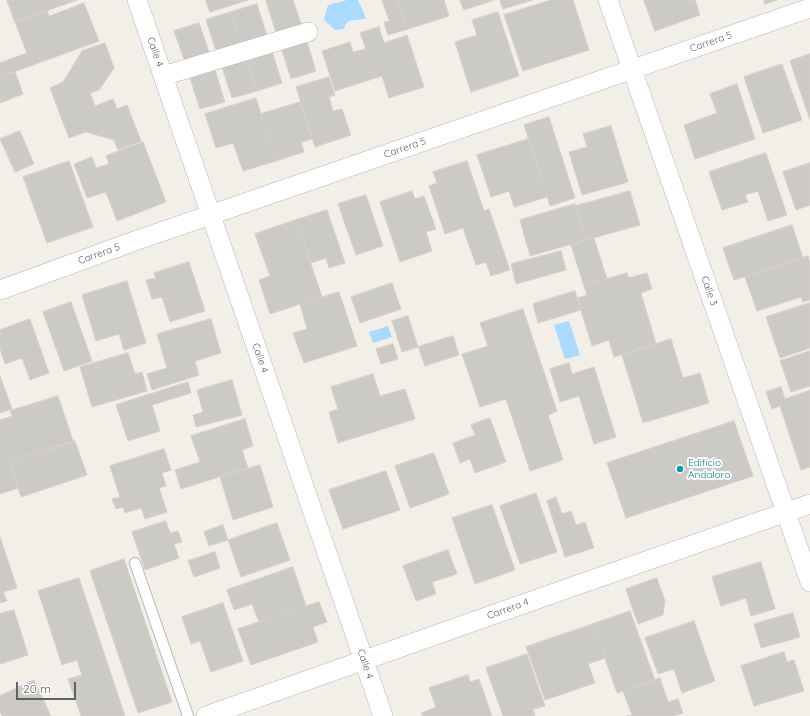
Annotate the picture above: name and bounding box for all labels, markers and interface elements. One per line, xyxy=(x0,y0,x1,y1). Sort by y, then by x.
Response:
street label: Carrera 5 xyxy=(688,29,734,55)
street label: Calle 4 xyxy=(144,36,166,68)
street label: Carrera 5 xyxy=(382,135,428,161)
street label: Carrera 5 xyxy=(76,241,122,267)
street label: Calle 3 xyxy=(698,275,720,307)
street label: Calle 4 xyxy=(249,342,271,374)
place label: Edificio Andaloro xyxy=(688,457,730,480)
marker: Edificio Andaloro xyxy=(675,464,685,474)
street label: Carrera 4 xyxy=(486,596,530,622)
street label: Calle 4 xyxy=(354,648,376,680)
scale bar xyxy=(18,674,78,700)
text: 20 m xyxy=(23,681,51,696)

